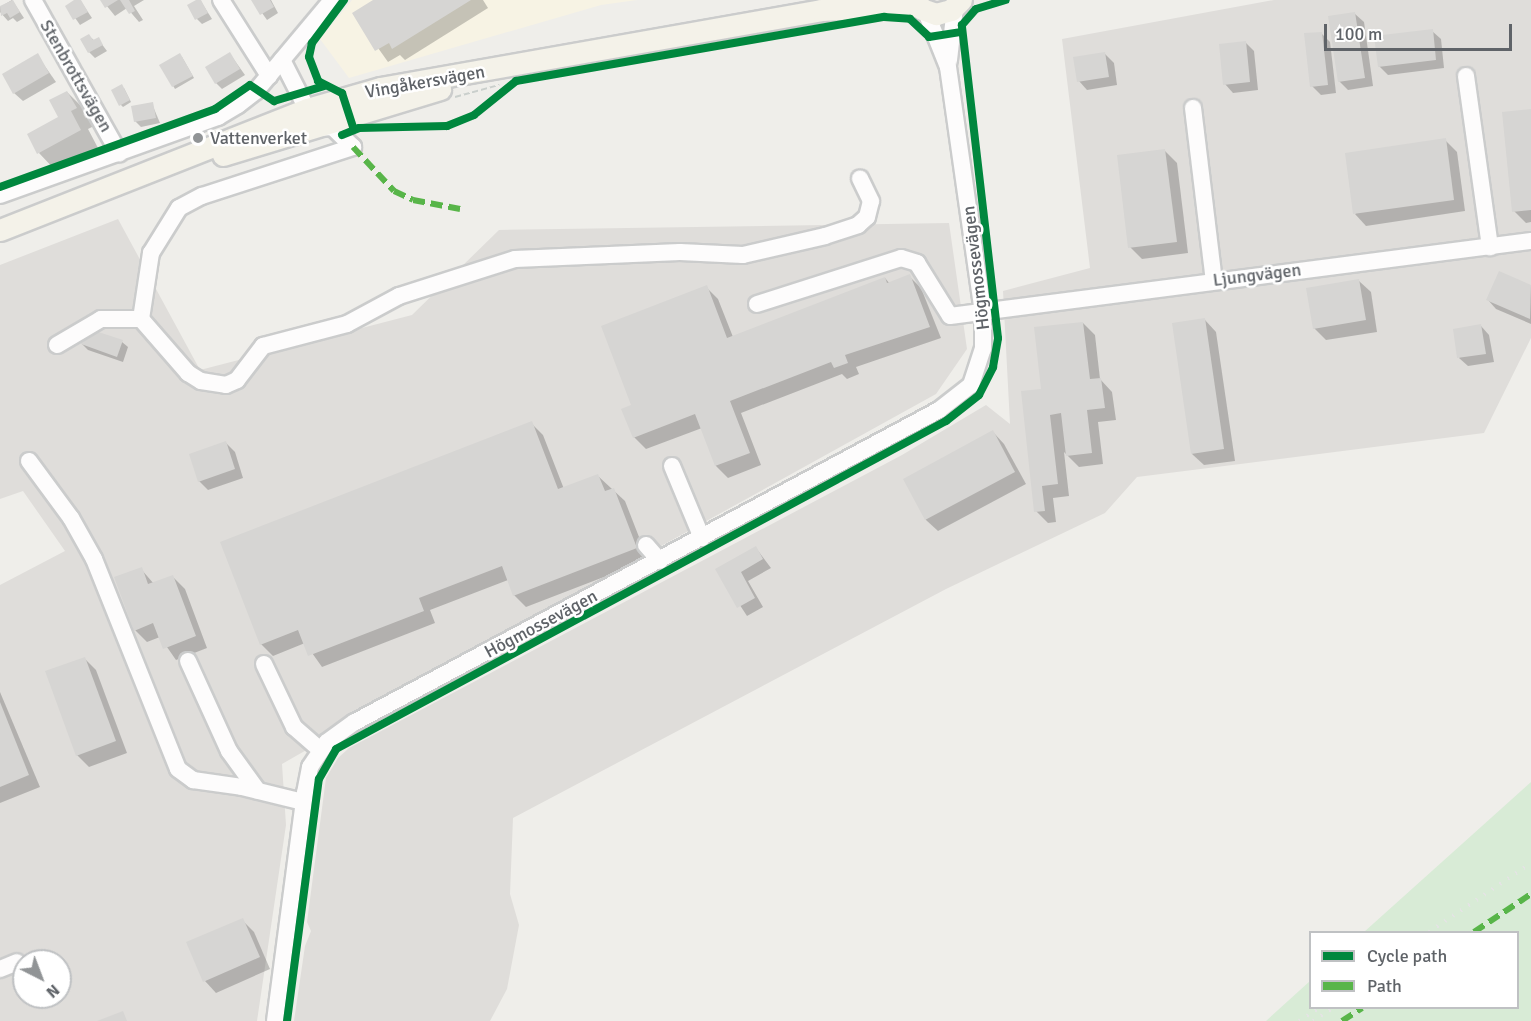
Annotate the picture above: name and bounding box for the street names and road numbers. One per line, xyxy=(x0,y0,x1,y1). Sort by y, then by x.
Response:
street label: Stenbrottsvägen xyxy=(35,16,117,136)
street label: Vingåkersvägen xyxy=(363,61,487,103)
street label: Högmossevägen xyxy=(958,205,994,331)
street label: Ljungvägen xyxy=(1212,259,1302,291)
street label: Högmossevägen xyxy=(481,585,601,663)

